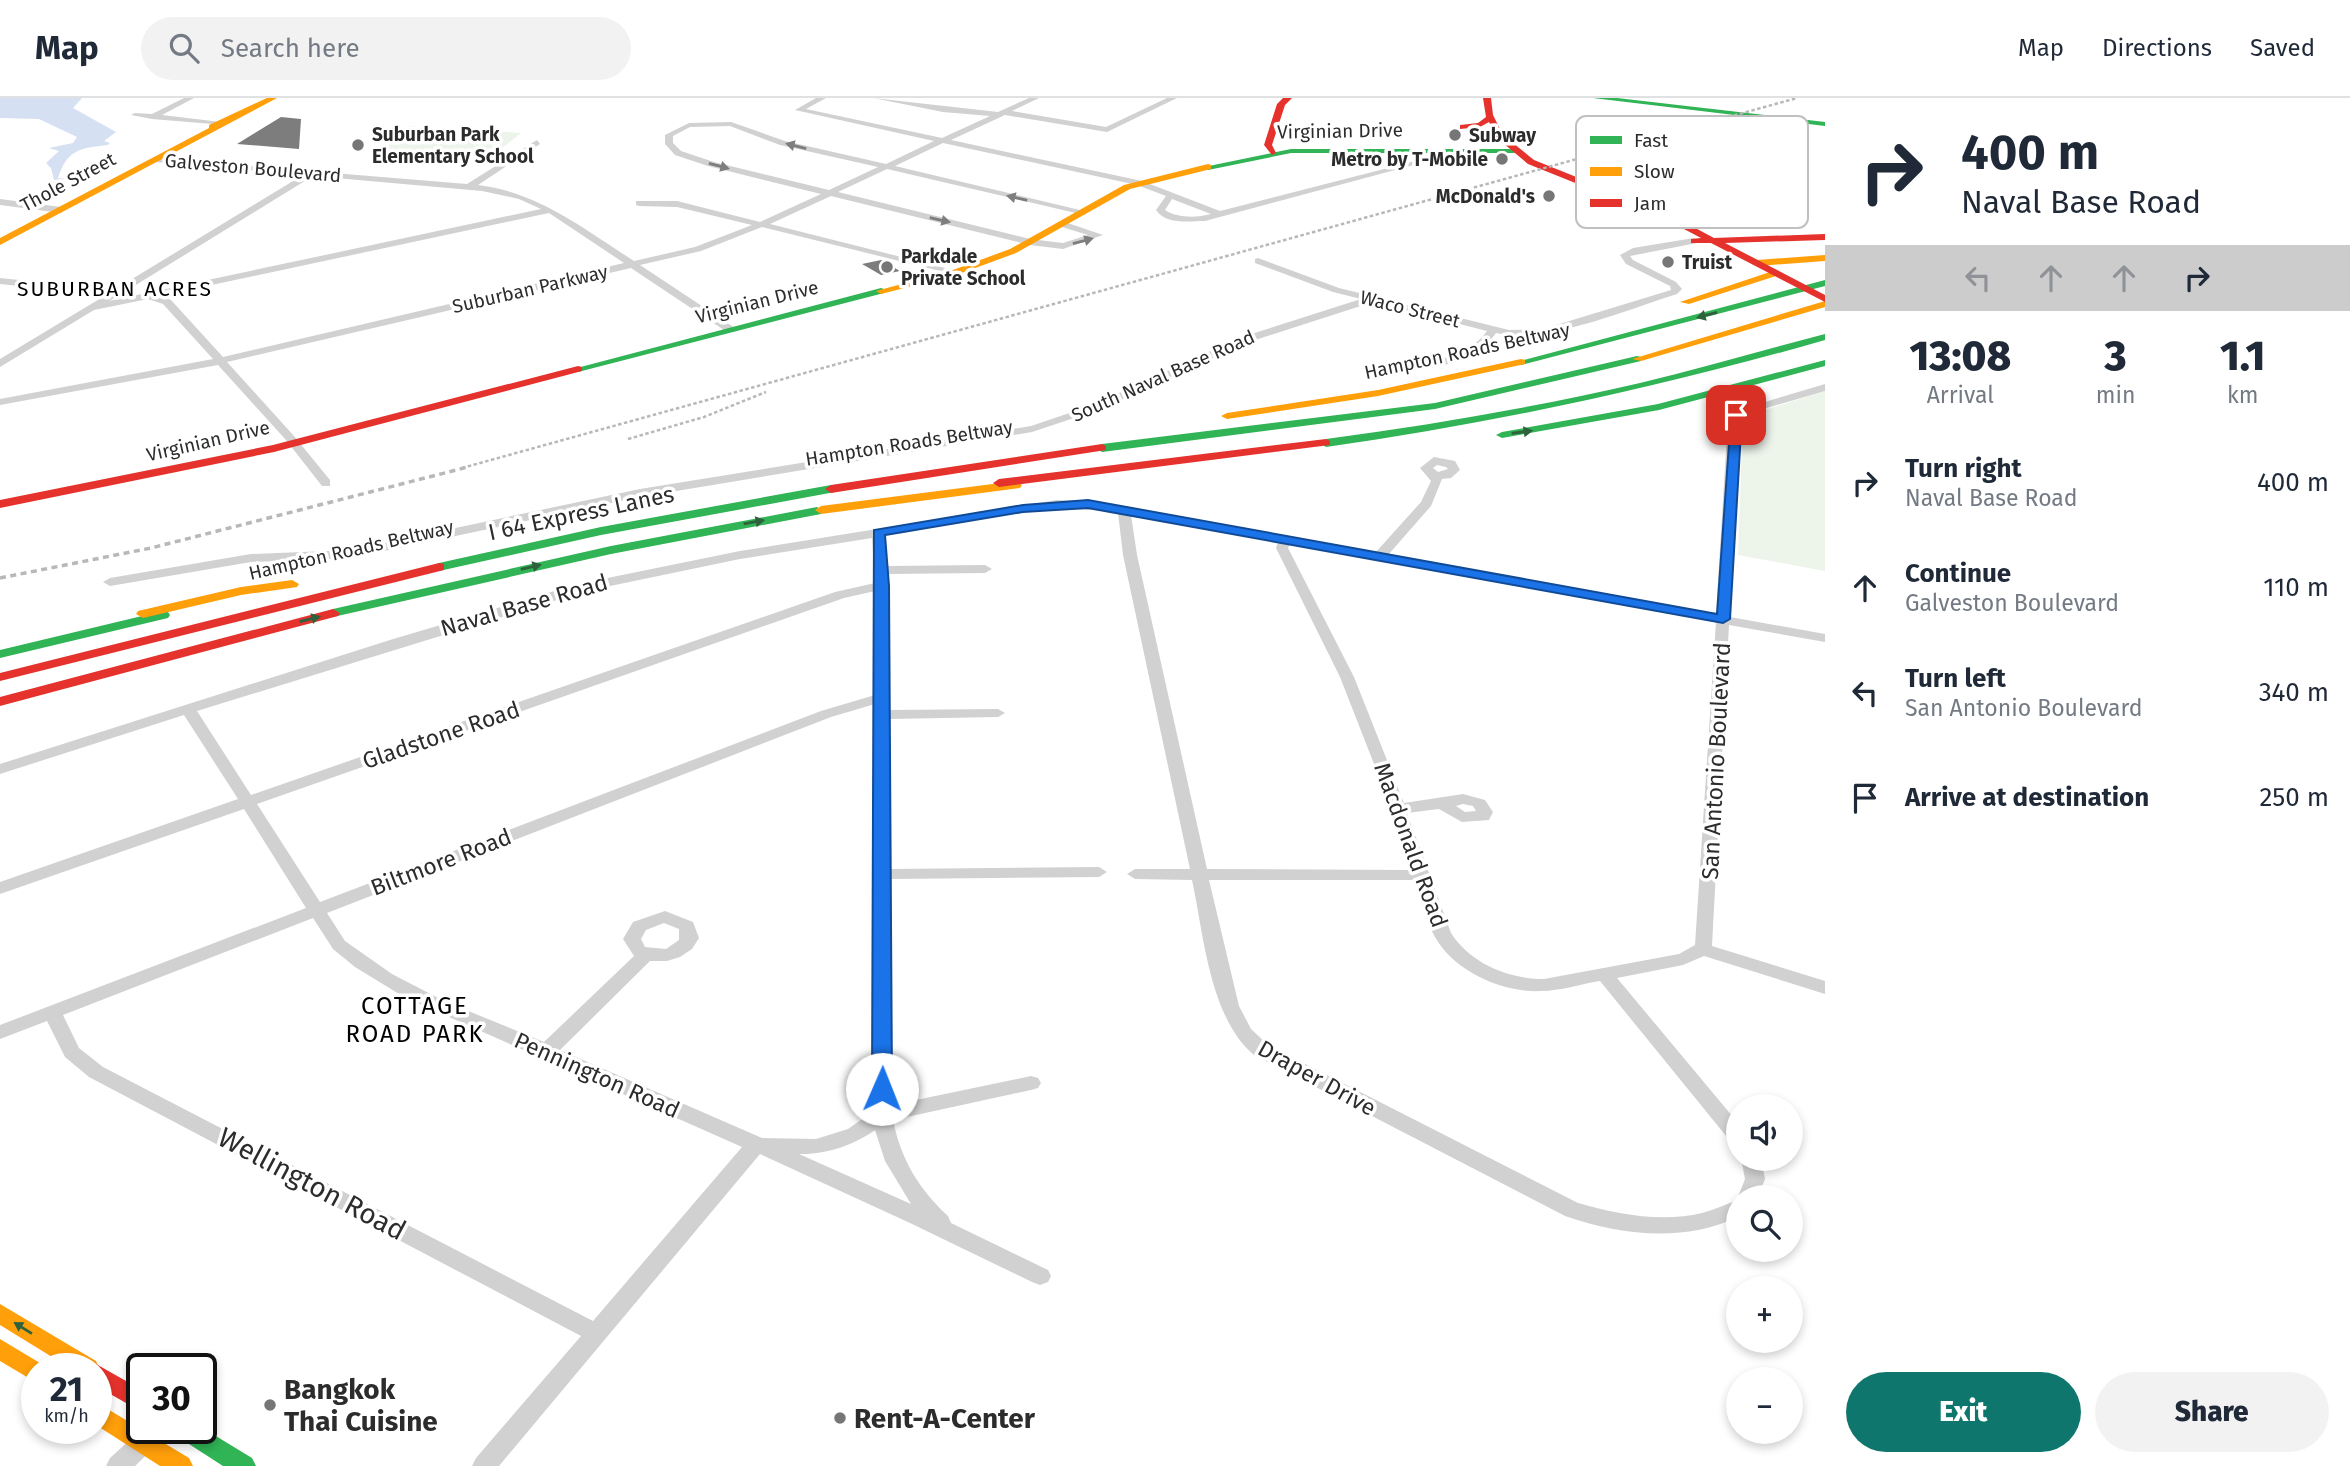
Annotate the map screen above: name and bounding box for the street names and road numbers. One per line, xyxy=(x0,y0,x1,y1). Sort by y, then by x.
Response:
street label: Virginian Drive xyxy=(1277,118,1403,144)
street label: Thole Street xyxy=(16,147,120,217)
street label: Galveston Boulevard xyxy=(164,149,342,187)
street label: Suburban Parkway xyxy=(450,260,611,318)
street label: Virginian Drive xyxy=(693,276,821,328)
street label: Waco Street xyxy=(1358,286,1462,333)
street label: Hampton Roads Beltway xyxy=(1362,318,1572,384)
street label: South Naval Base Road xyxy=(1068,325,1258,427)
street label: Hampton Roads Beltway xyxy=(804,415,1015,471)
street label: Virginian Drive xyxy=(144,416,272,466)
street label: I 64 Express Lanes xyxy=(486,480,676,546)
street label: Hampton Roads Beltway xyxy=(246,515,456,585)
street label: Naval Base Road xyxy=(437,568,611,642)
street label: San Antonio Boulevard xyxy=(1696,642,1736,880)
street label: Gladstone Road xyxy=(359,695,523,775)
street label: Macdonald Road xyxy=(1368,759,1454,931)
street label: Biltmore Road xyxy=(367,822,515,902)
street label: Pennington Road xyxy=(510,1026,684,1124)
street label: Draper Drive xyxy=(1253,1034,1381,1122)
street label: Wellington Road xyxy=(213,1121,411,1247)

